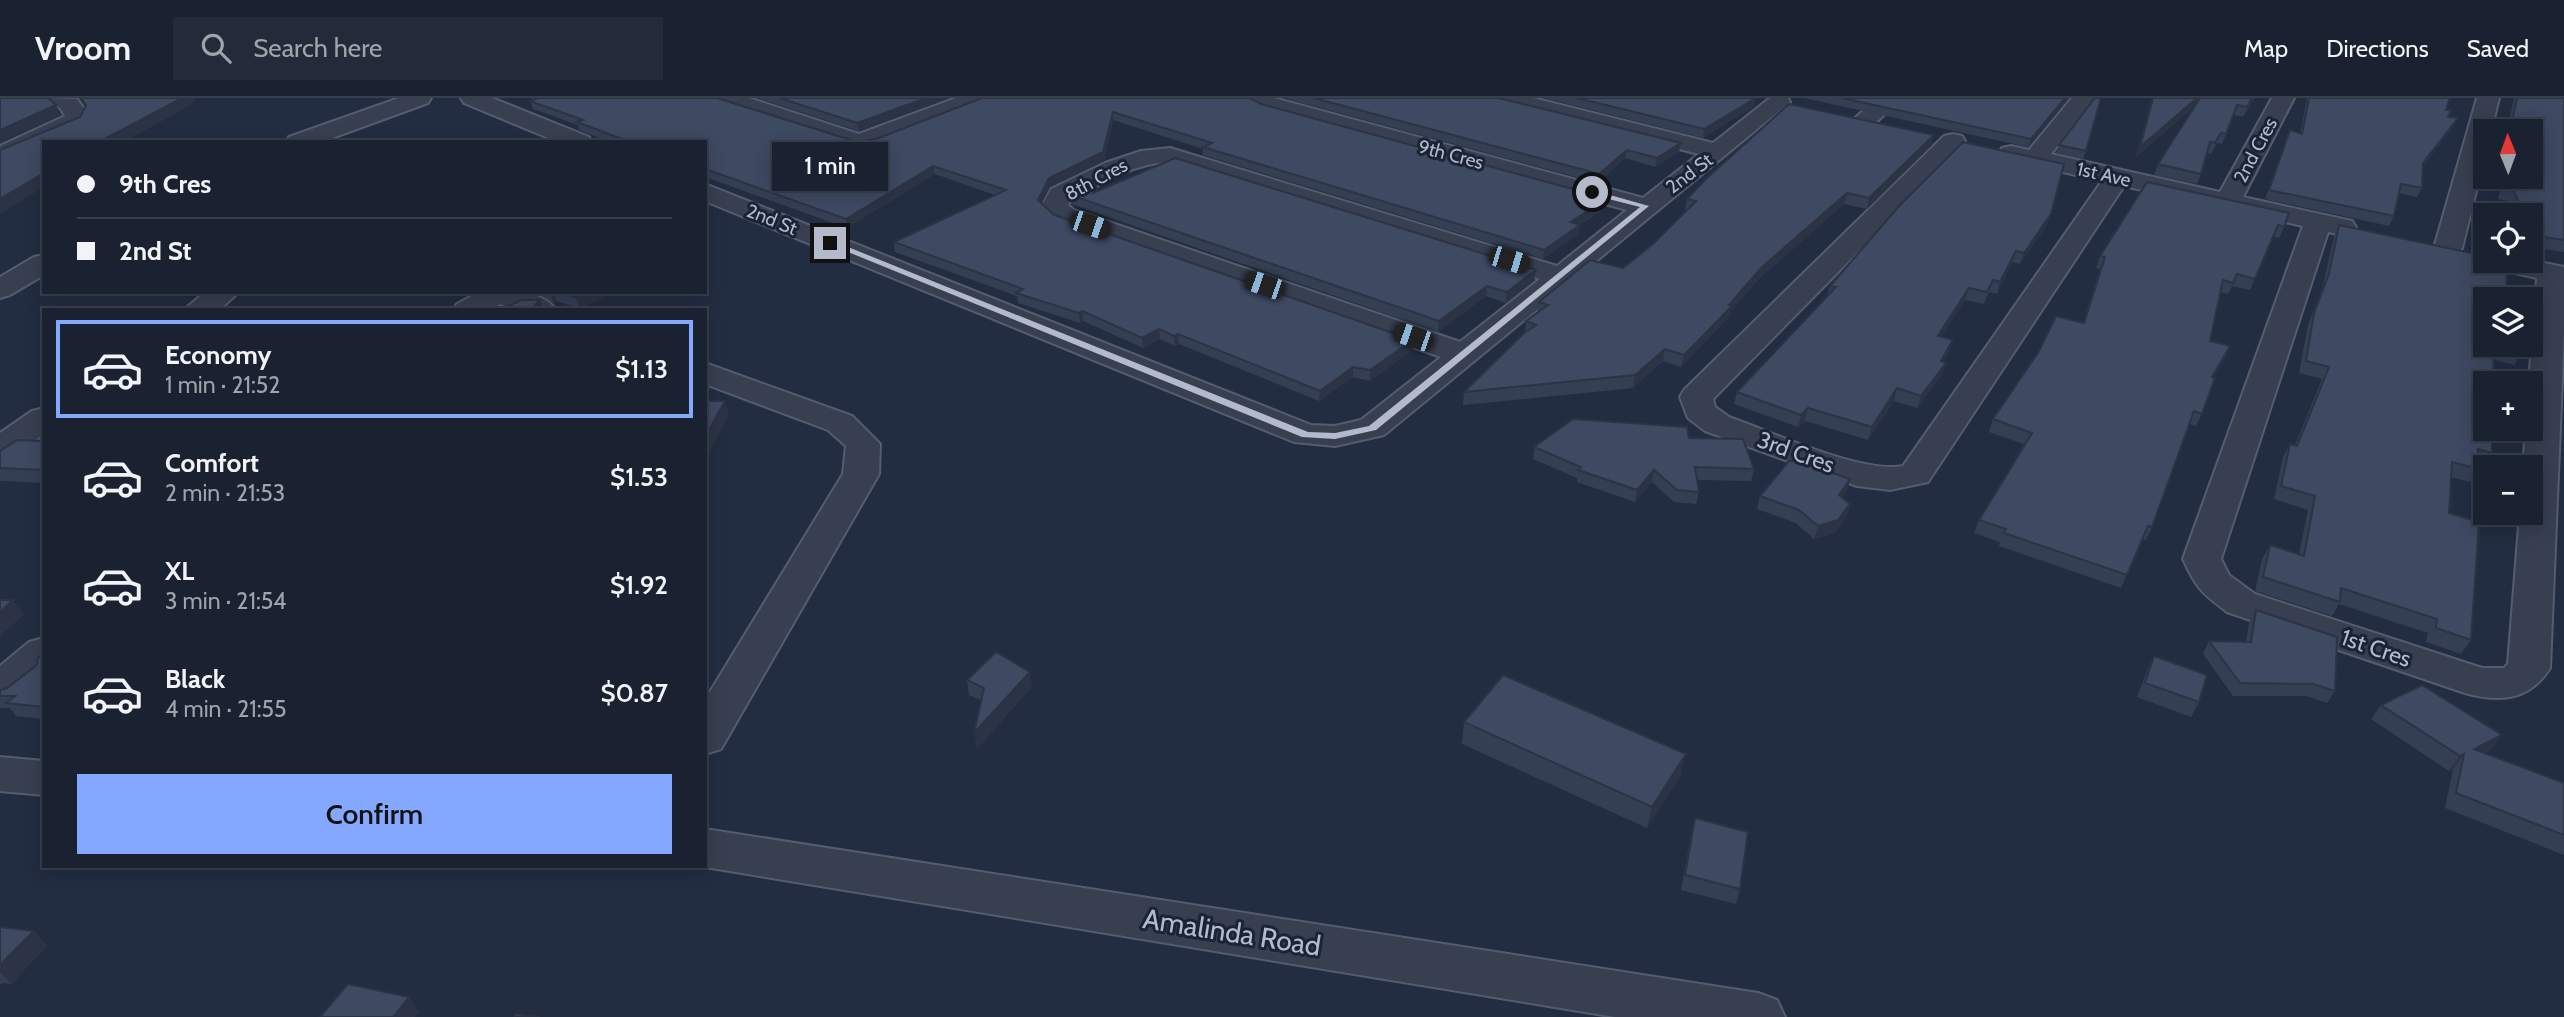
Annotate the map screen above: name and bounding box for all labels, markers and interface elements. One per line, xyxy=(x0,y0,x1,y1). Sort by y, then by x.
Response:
search box xyxy=(173,17,663,80)
text: Vroom xyxy=(35,28,131,68)
icon: search xyxy=(197,29,235,67)
text: Search here xyxy=(253,32,382,64)
text: Map xyxy=(2244,34,2288,63)
text: Directions xyxy=(2326,34,2429,63)
text: Saved xyxy=(2467,34,2529,63)
street label: 2nd Cres xyxy=(2229,114,2282,187)
north arrow xyxy=(2473,119,2543,189)
map controls xyxy=(2473,119,2543,525)
street label: 9th Cres xyxy=(1416,135,1486,174)
callout: 1 min xyxy=(772,142,888,190)
street label: 2nd St xyxy=(1661,148,1718,198)
text: 1 min xyxy=(804,152,856,180)
street label: 8th Cres xyxy=(1061,153,1132,205)
street label: 1st Ave xyxy=(2075,157,2133,192)
text: 9th Cres xyxy=(119,168,211,200)
route start xyxy=(1576,176,1608,208)
street label: 2nd St xyxy=(743,199,801,240)
button: locate xyxy=(2473,203,2543,273)
car xyxy=(1067,208,1114,242)
route end xyxy=(814,227,846,259)
text: 2nd St xyxy=(119,235,192,267)
car xyxy=(1486,244,1533,276)
car xyxy=(1241,268,1288,302)
button: layers xyxy=(2473,287,2543,357)
car xyxy=(1390,320,1437,354)
icon: car xyxy=(81,338,144,401)
text: Economy xyxy=(165,339,271,371)
text: $1.13 xyxy=(615,353,668,385)
text: 1 min · 21:52 xyxy=(165,371,280,399)
button: + xyxy=(2473,371,2543,441)
street label: 3rd Cres xyxy=(1754,425,1838,479)
icon: car xyxy=(81,446,144,509)
text: Comfort xyxy=(165,447,259,479)
button: − xyxy=(2473,455,2543,525)
text: $1.53 xyxy=(610,461,668,493)
text: 2 min · 21:53 xyxy=(165,479,285,507)
icon: car xyxy=(81,554,144,617)
text: XL xyxy=(165,555,194,587)
text: $1.92 xyxy=(610,569,668,601)
text: 3 min · 21:54 xyxy=(165,587,286,615)
street label: 1st Cres xyxy=(2337,623,2415,673)
icon: car xyxy=(81,662,144,725)
text: Black xyxy=(165,663,225,695)
text: $0.87 xyxy=(600,677,668,709)
text: 4 min · 21:55 xyxy=(165,695,286,723)
button: Confirm xyxy=(77,774,672,854)
street label: Amalinda Road xyxy=(1141,901,1323,963)

